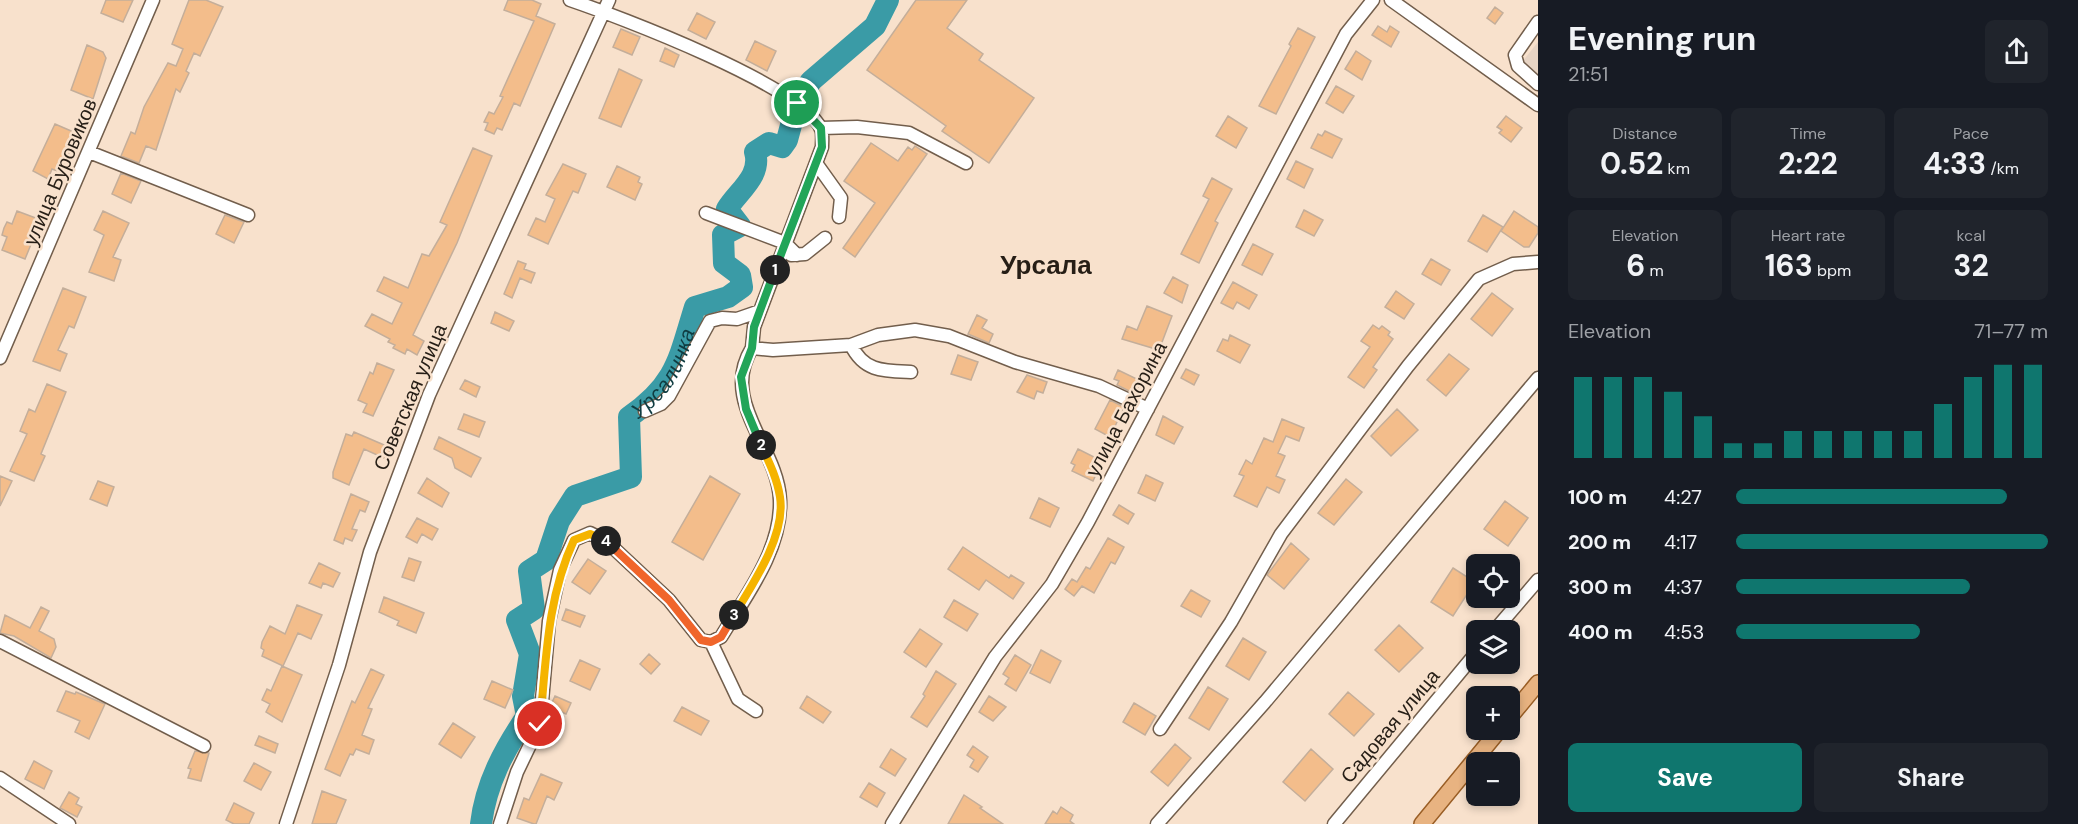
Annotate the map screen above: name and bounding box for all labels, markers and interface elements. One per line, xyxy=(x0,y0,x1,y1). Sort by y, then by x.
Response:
text: Evening run xyxy=(1568,17,1756,60)
button: share xyxy=(1985,20,2048,83)
text: 21:51 xyxy=(1568,61,1608,87)
pin xyxy=(771,77,822,128)
icon: arrive xyxy=(780,86,813,119)
street label: улица Буровиков xyxy=(17,94,103,250)
text: Distance xyxy=(1613,123,1677,144)
text: Time xyxy=(1790,123,1826,144)
text: Pace xyxy=(1953,123,1989,144)
text: 0.52 xyxy=(1600,144,1663,183)
text: 2:22 xyxy=(1778,144,1838,183)
text: 4:33 xyxy=(1923,144,1986,183)
text: km xyxy=(1663,158,1690,179)
text: /km xyxy=(1986,158,2019,179)
text: Elevation xyxy=(1612,225,1678,246)
text: Heart rate xyxy=(1771,225,1845,246)
text: kcal xyxy=(1957,225,1985,246)
text: 6 xyxy=(1626,246,1645,285)
text: 163 xyxy=(1765,246,1813,285)
text: 32 xyxy=(1953,246,1989,285)
district label: Урсала xyxy=(1000,248,1092,282)
pin: 1 xyxy=(760,255,790,285)
text: 1 xyxy=(772,259,778,280)
text: m xyxy=(1645,260,1664,281)
text: bpm xyxy=(1813,260,1851,281)
text: Elevation xyxy=(1568,318,1651,344)
text: 71–77 m xyxy=(1974,318,2048,344)
street label: Советская улица xyxy=(367,319,453,474)
water label: Урсалинка xyxy=(624,325,702,426)
street label: улица Бахорина xyxy=(1079,336,1173,481)
pin: 2 xyxy=(746,430,776,460)
text: 2 xyxy=(756,434,766,455)
text: 100 m xyxy=(1568,484,1627,510)
text: 4:27 xyxy=(1664,484,1702,510)
pin: 4 xyxy=(591,526,621,556)
text: 200 m xyxy=(1568,529,1631,555)
text: 4:17 xyxy=(1664,529,1697,555)
text: 4 xyxy=(601,530,611,551)
map controls xyxy=(1466,554,1520,806)
button: locate xyxy=(1466,554,1520,608)
text: 300 m xyxy=(1568,574,1632,600)
text: 4:37 xyxy=(1664,574,1702,600)
pin: 3 xyxy=(719,600,749,630)
text: 3 xyxy=(729,604,739,625)
text: 400 m xyxy=(1568,619,1633,645)
text: 4:53 xyxy=(1664,619,1704,645)
button: layers xyxy=(1466,620,1520,674)
street label: Садовая улица xyxy=(1335,663,1446,788)
button: + xyxy=(1466,686,1520,740)
pin xyxy=(514,698,565,749)
icon: check xyxy=(523,707,556,740)
button: Save xyxy=(1568,743,1802,812)
button: Share xyxy=(1814,743,2048,812)
button: − xyxy=(1466,752,1520,806)

